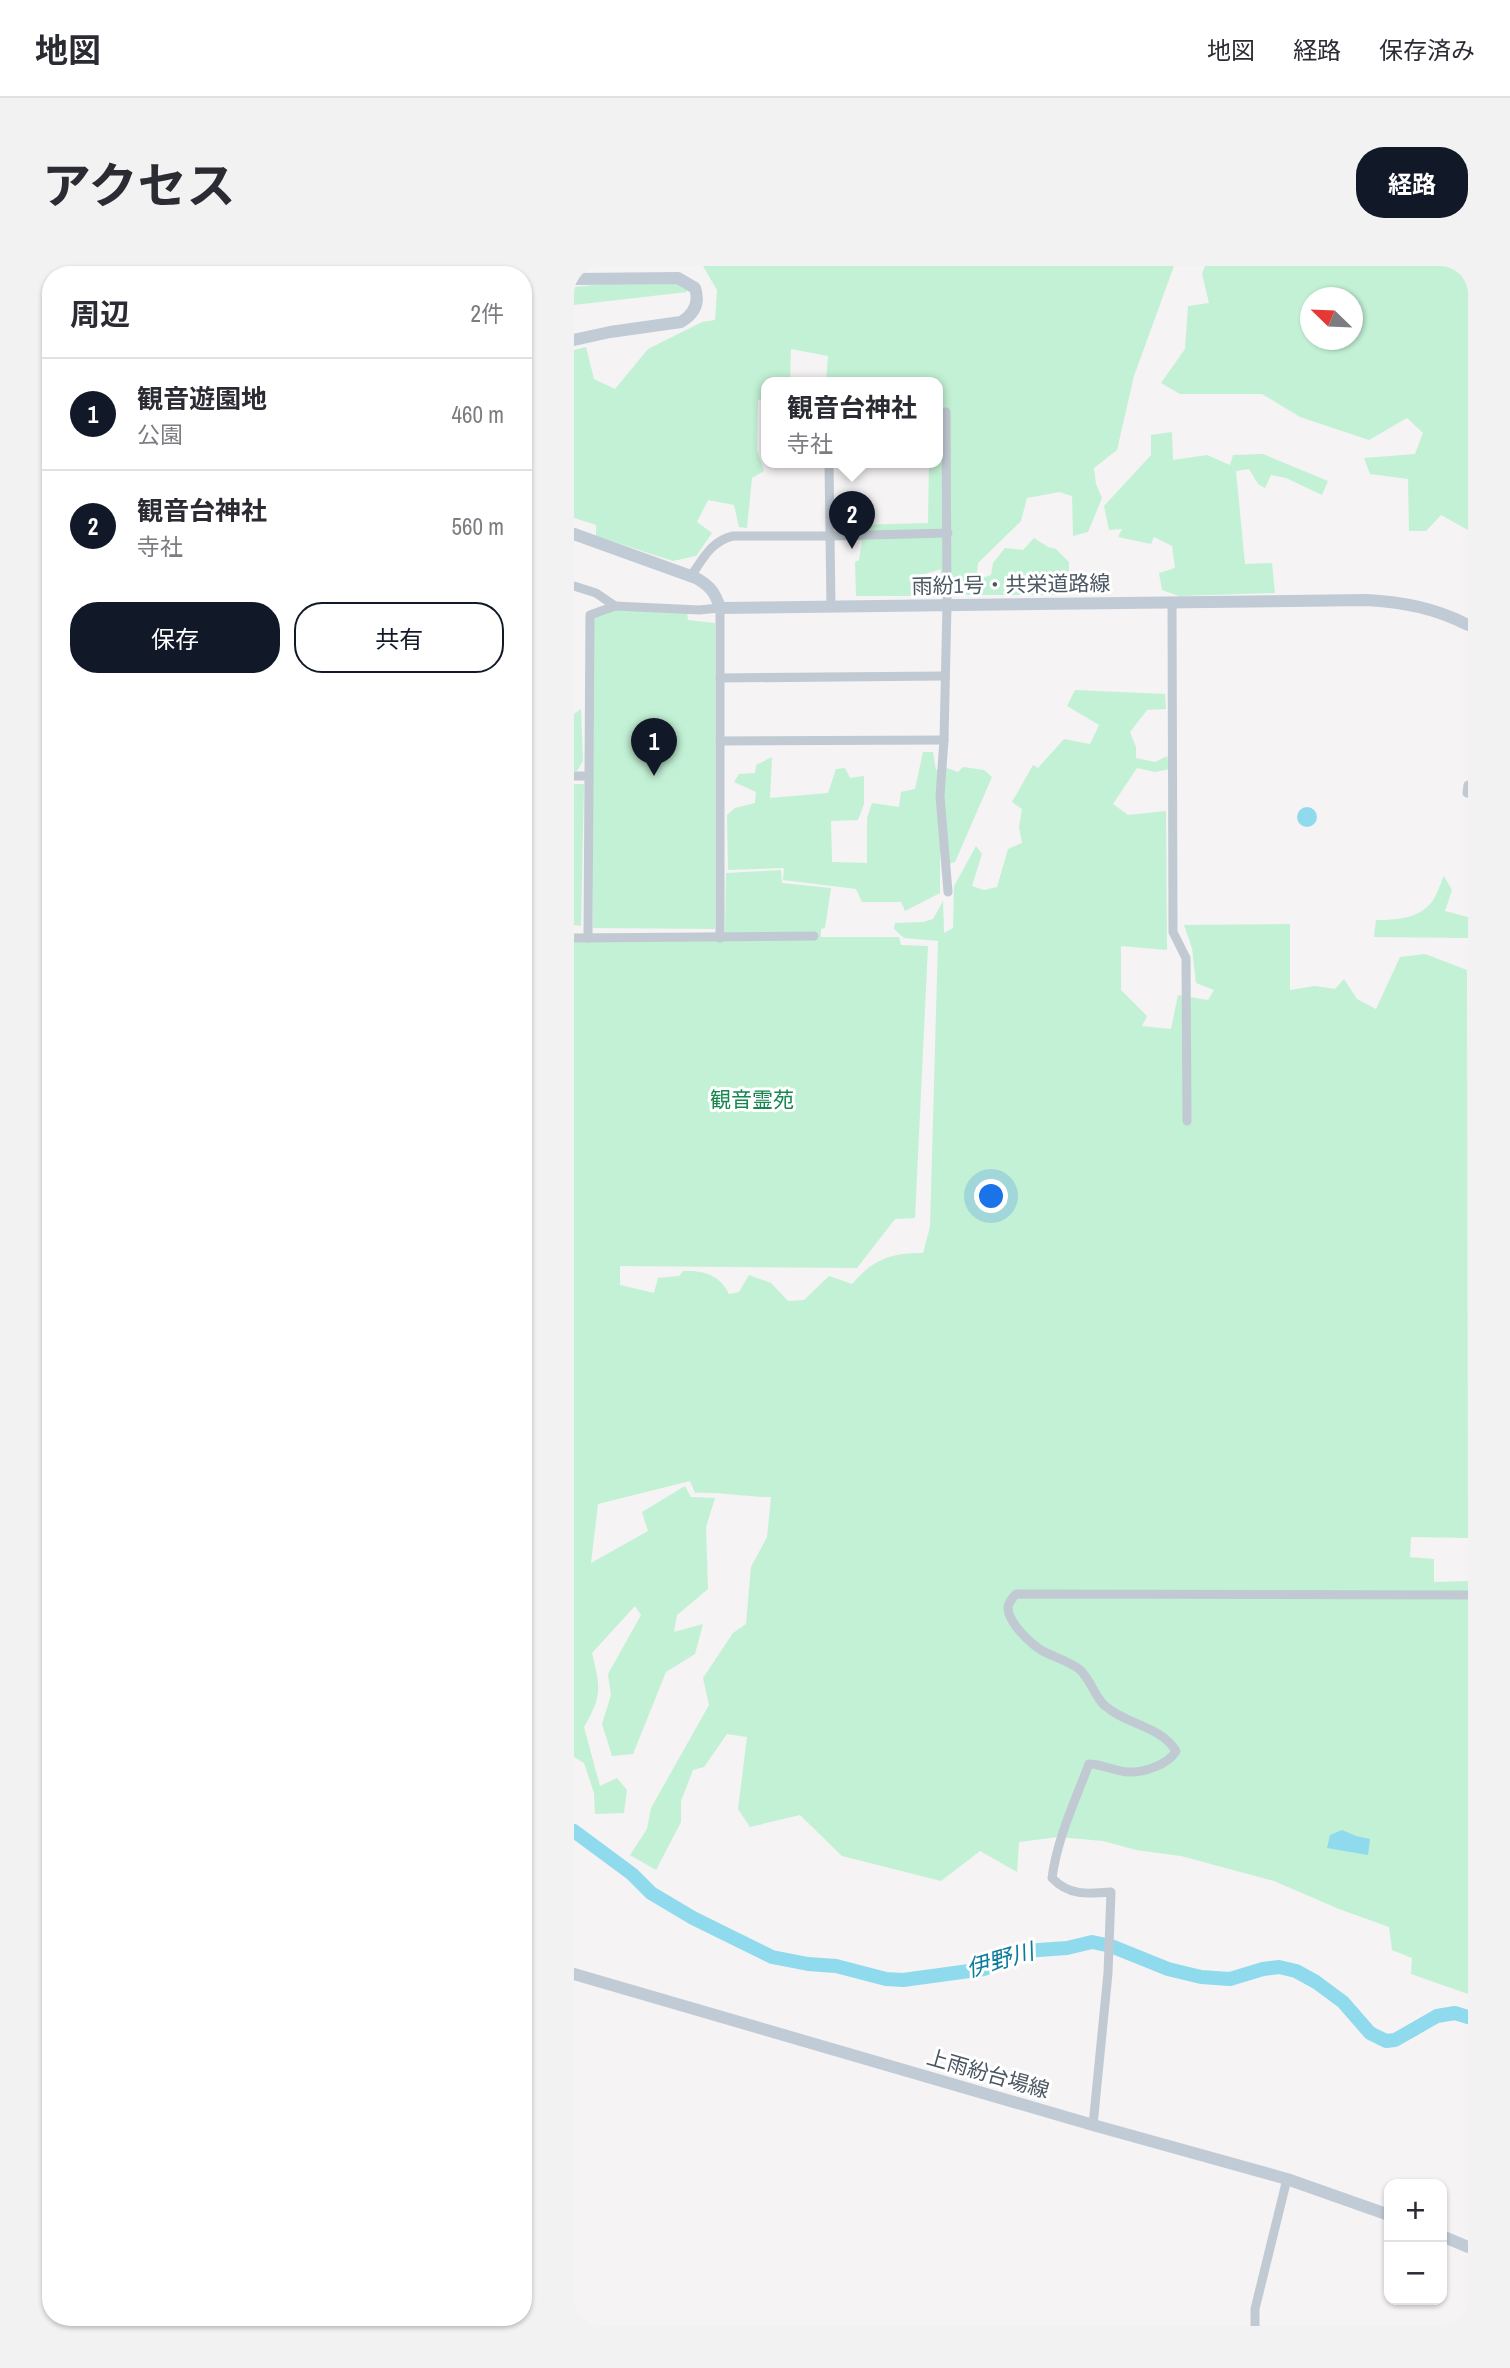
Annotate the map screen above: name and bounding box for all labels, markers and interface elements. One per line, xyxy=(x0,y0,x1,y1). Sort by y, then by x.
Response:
text: 地図 xyxy=(35,28,101,72)
text: 地図 xyxy=(1207,34,1255,66)
text: 経路 xyxy=(1293,34,1341,66)
text: 保存済み xyxy=(1379,34,1475,66)
button: 経路 xyxy=(1356,147,1468,218)
text: アクセス xyxy=(42,152,236,218)
north arrow xyxy=(1300,287,1363,350)
text: 周辺 xyxy=(70,294,130,334)
text: 2件 xyxy=(471,298,504,329)
popup xyxy=(761,377,943,468)
text: 観音遊園地 xyxy=(137,381,267,416)
text: 観音台神社 xyxy=(787,390,917,425)
text: 1 xyxy=(88,399,98,430)
text: 460 m xyxy=(452,399,504,430)
text: 公園 xyxy=(137,419,183,450)
text: 寺社 xyxy=(787,428,833,459)
pin: 2 xyxy=(829,491,875,549)
text: 観音台神社 xyxy=(137,493,267,528)
text: 2 xyxy=(88,511,98,542)
text: 560 m xyxy=(452,511,504,542)
text: 寺社 xyxy=(137,531,183,562)
street label: 雨紛1号・共栄道路線 xyxy=(911,568,1111,601)
button: 保存 xyxy=(70,602,280,673)
button: 共有 xyxy=(294,602,504,673)
pin: 1 xyxy=(631,718,677,776)
park label: 観音霊苑 xyxy=(710,1085,794,1114)
your location xyxy=(974,1179,1008,1213)
water label: 伊野川 xyxy=(962,1934,1040,1984)
street label: 上雨紛台場線 xyxy=(924,2042,1053,2105)
map controls xyxy=(1384,2179,1447,2305)
button: + xyxy=(1384,2179,1447,2242)
button: − xyxy=(1384,2242,1447,2305)

